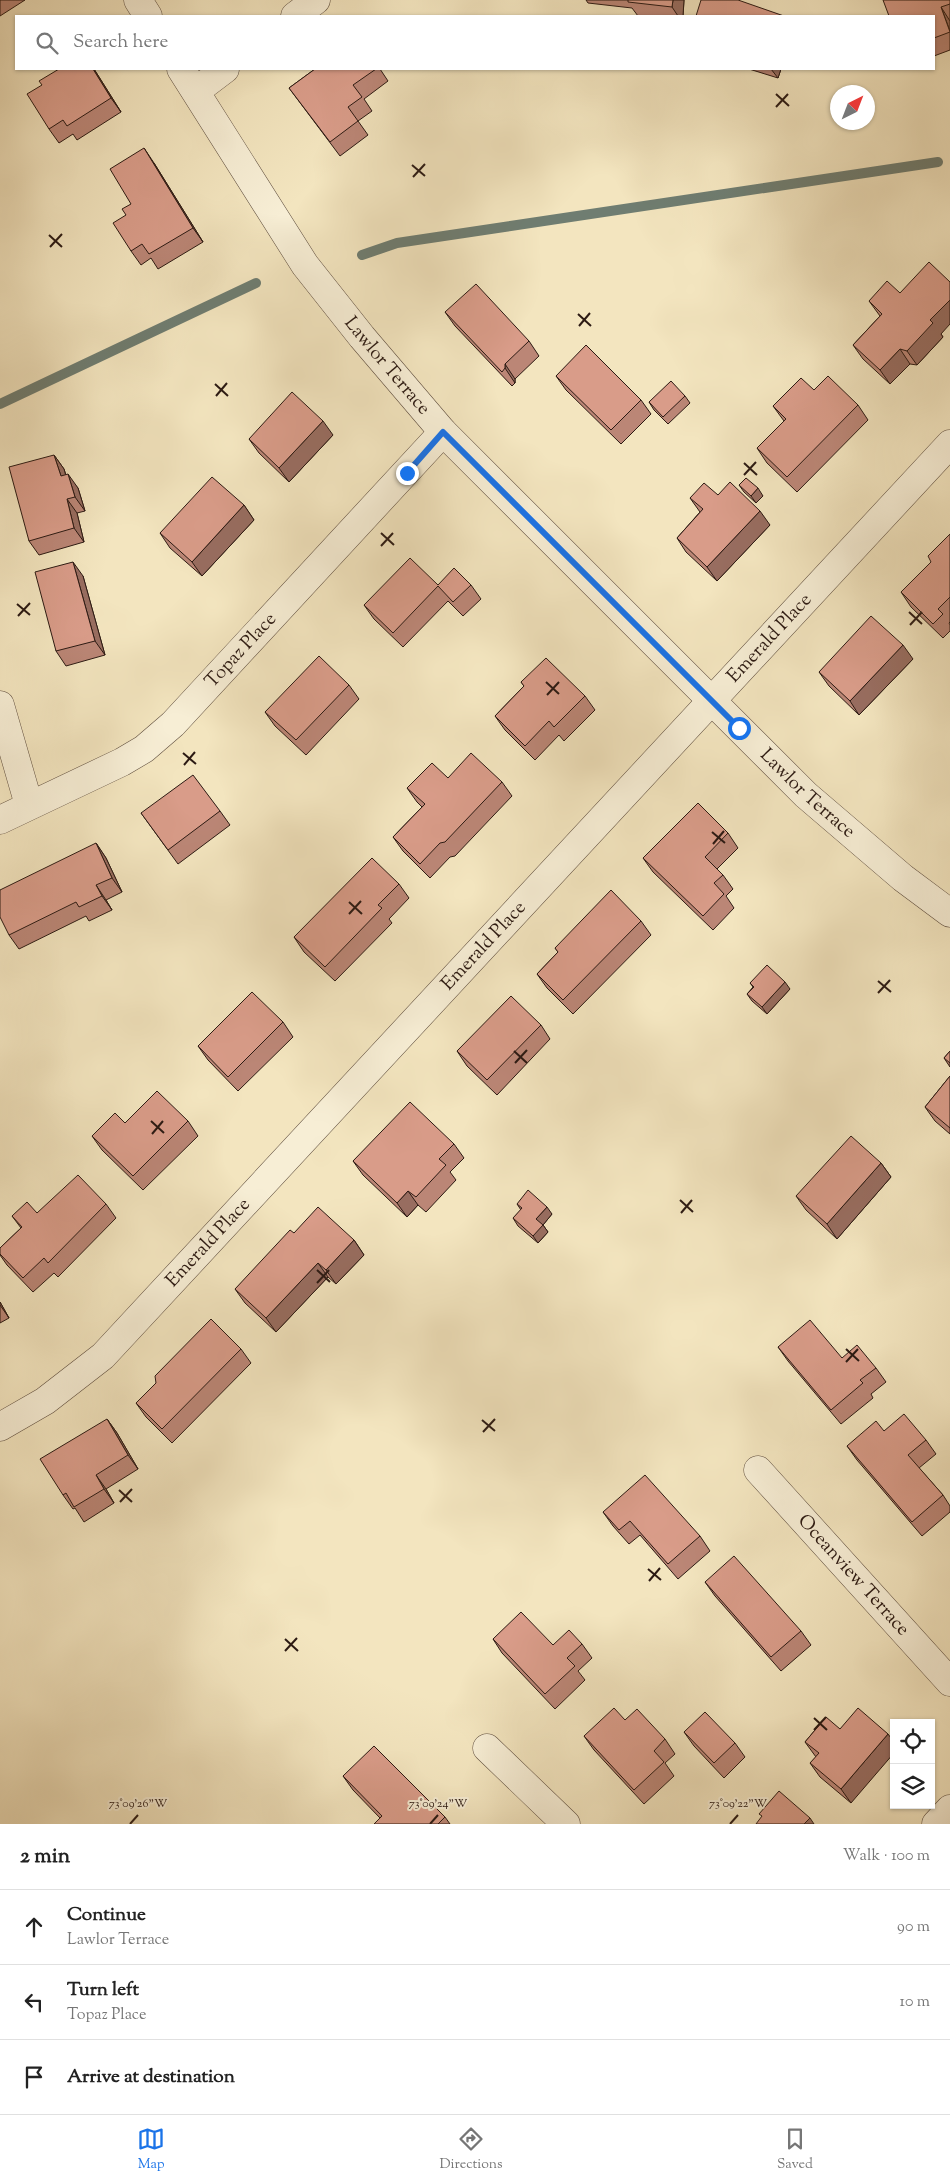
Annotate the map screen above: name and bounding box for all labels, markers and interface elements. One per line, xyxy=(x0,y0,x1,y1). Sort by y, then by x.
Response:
search box xyxy=(15,15,935,70)
icon: search xyxy=(33,29,61,57)
text: Search here xyxy=(73,29,168,56)
north arrow xyxy=(830,85,875,130)
street label: Lawlor Terrace xyxy=(337,311,437,421)
route end xyxy=(396,462,419,485)
street label: Emerald Place xyxy=(721,587,818,689)
street label: Topaz Place xyxy=(199,607,283,694)
route start xyxy=(728,717,751,740)
street label: Lawlor Terrace xyxy=(753,742,861,845)
street label: Emerald Place xyxy=(435,895,533,997)
street label: Emerald Place xyxy=(160,1192,257,1294)
street label: Oceanview Terrace xyxy=(791,1508,916,1642)
map controls xyxy=(890,1719,935,1809)
button: locate xyxy=(890,1719,935,1764)
button: layers xyxy=(890,1764,935,1809)
text: 73°09'26"W xyxy=(109,1795,168,1813)
text: 73°09'24"W xyxy=(409,1795,468,1813)
text: 73°09'22"W xyxy=(709,1795,768,1813)
text: 2 min xyxy=(20,1842,70,1872)
text: Walk · 100 m xyxy=(843,1845,930,1868)
text: Continue xyxy=(67,1902,146,1929)
icon: ahead xyxy=(20,1913,48,1941)
text: 90 m xyxy=(897,1916,930,1939)
text: Lawlor Terrace xyxy=(67,1929,169,1952)
text: Turn left xyxy=(67,1977,139,2004)
icon: left xyxy=(20,1988,48,2016)
text: 10 m xyxy=(900,1991,930,2014)
text: Topaz Place xyxy=(67,2004,146,2027)
icon: arrive xyxy=(20,2063,48,2091)
text: Arrive at destination xyxy=(67,2064,235,2091)
tab: Map xyxy=(137,2125,165,2175)
tab: Directions xyxy=(439,2125,503,2175)
tab: Saved xyxy=(777,2125,813,2175)

